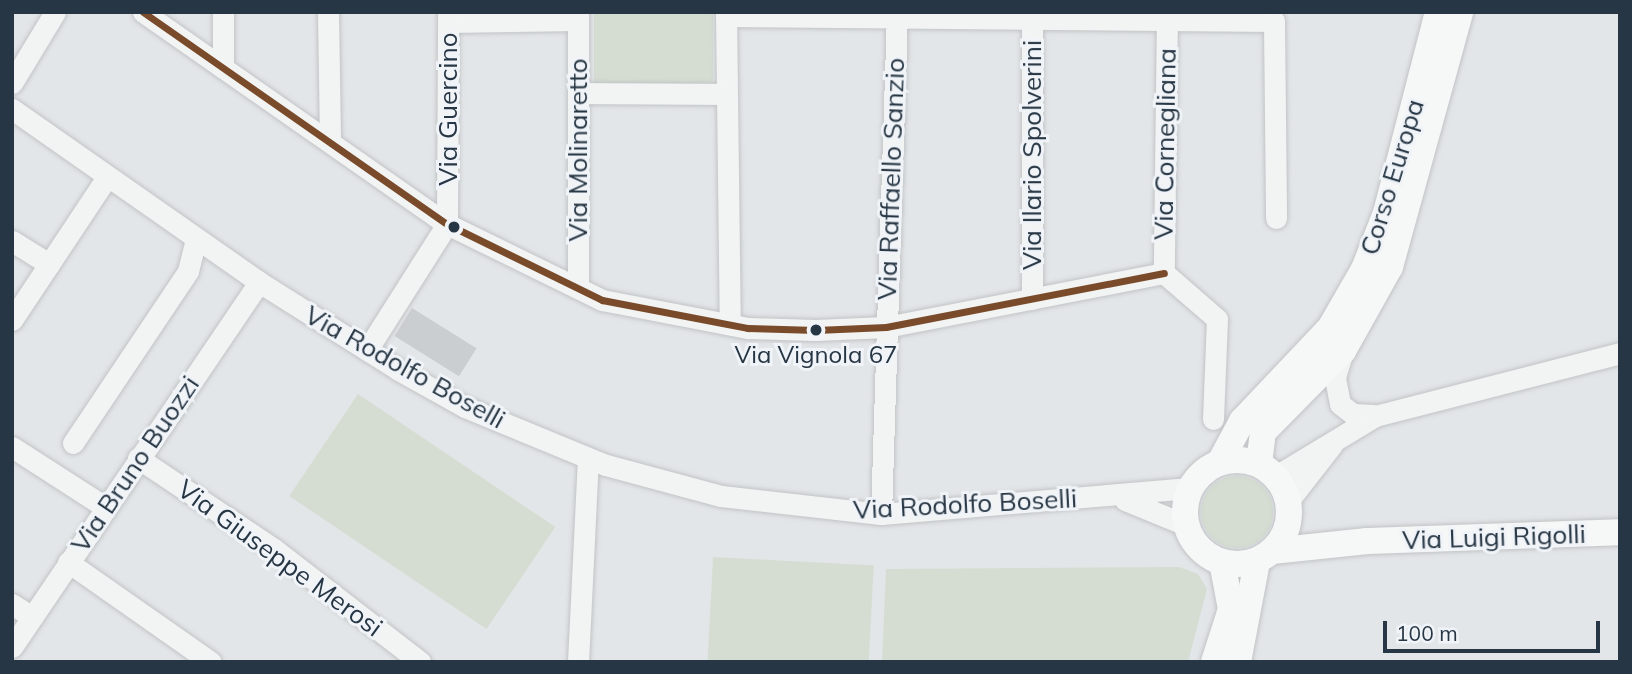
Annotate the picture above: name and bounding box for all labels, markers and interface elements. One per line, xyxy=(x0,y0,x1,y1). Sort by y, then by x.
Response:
street label: Via Guercino xyxy=(432,32,464,186)
street label: Via Ilario Spolverini xyxy=(1016,40,1048,270)
street label: Via Cornegliana xyxy=(1148,48,1182,240)
street label: Via Raffaello Sanzio xyxy=(871,57,911,301)
street label: Via Molinaretto xyxy=(562,58,594,242)
street label: Corso Europa xyxy=(1354,95,1430,259)
unlabelled marker xyxy=(447,220,461,234)
street label: Via Rodolfo Boselli xyxy=(299,299,511,435)
marker: Via Vignola 67 xyxy=(809,323,823,337)
place label: Via Vignola 67 xyxy=(734,341,898,369)
street label: Via Bruno Buozzi xyxy=(64,370,206,558)
street label: Via Giuseppe Merosi xyxy=(171,473,389,643)
street label: Via Rodolfo Boselli xyxy=(852,483,1078,525)
street label: Via Luigi Rigolli xyxy=(1402,518,1586,556)
scale bar xyxy=(1387,608,1604,652)
text: 100 m xyxy=(1396,620,1458,646)

